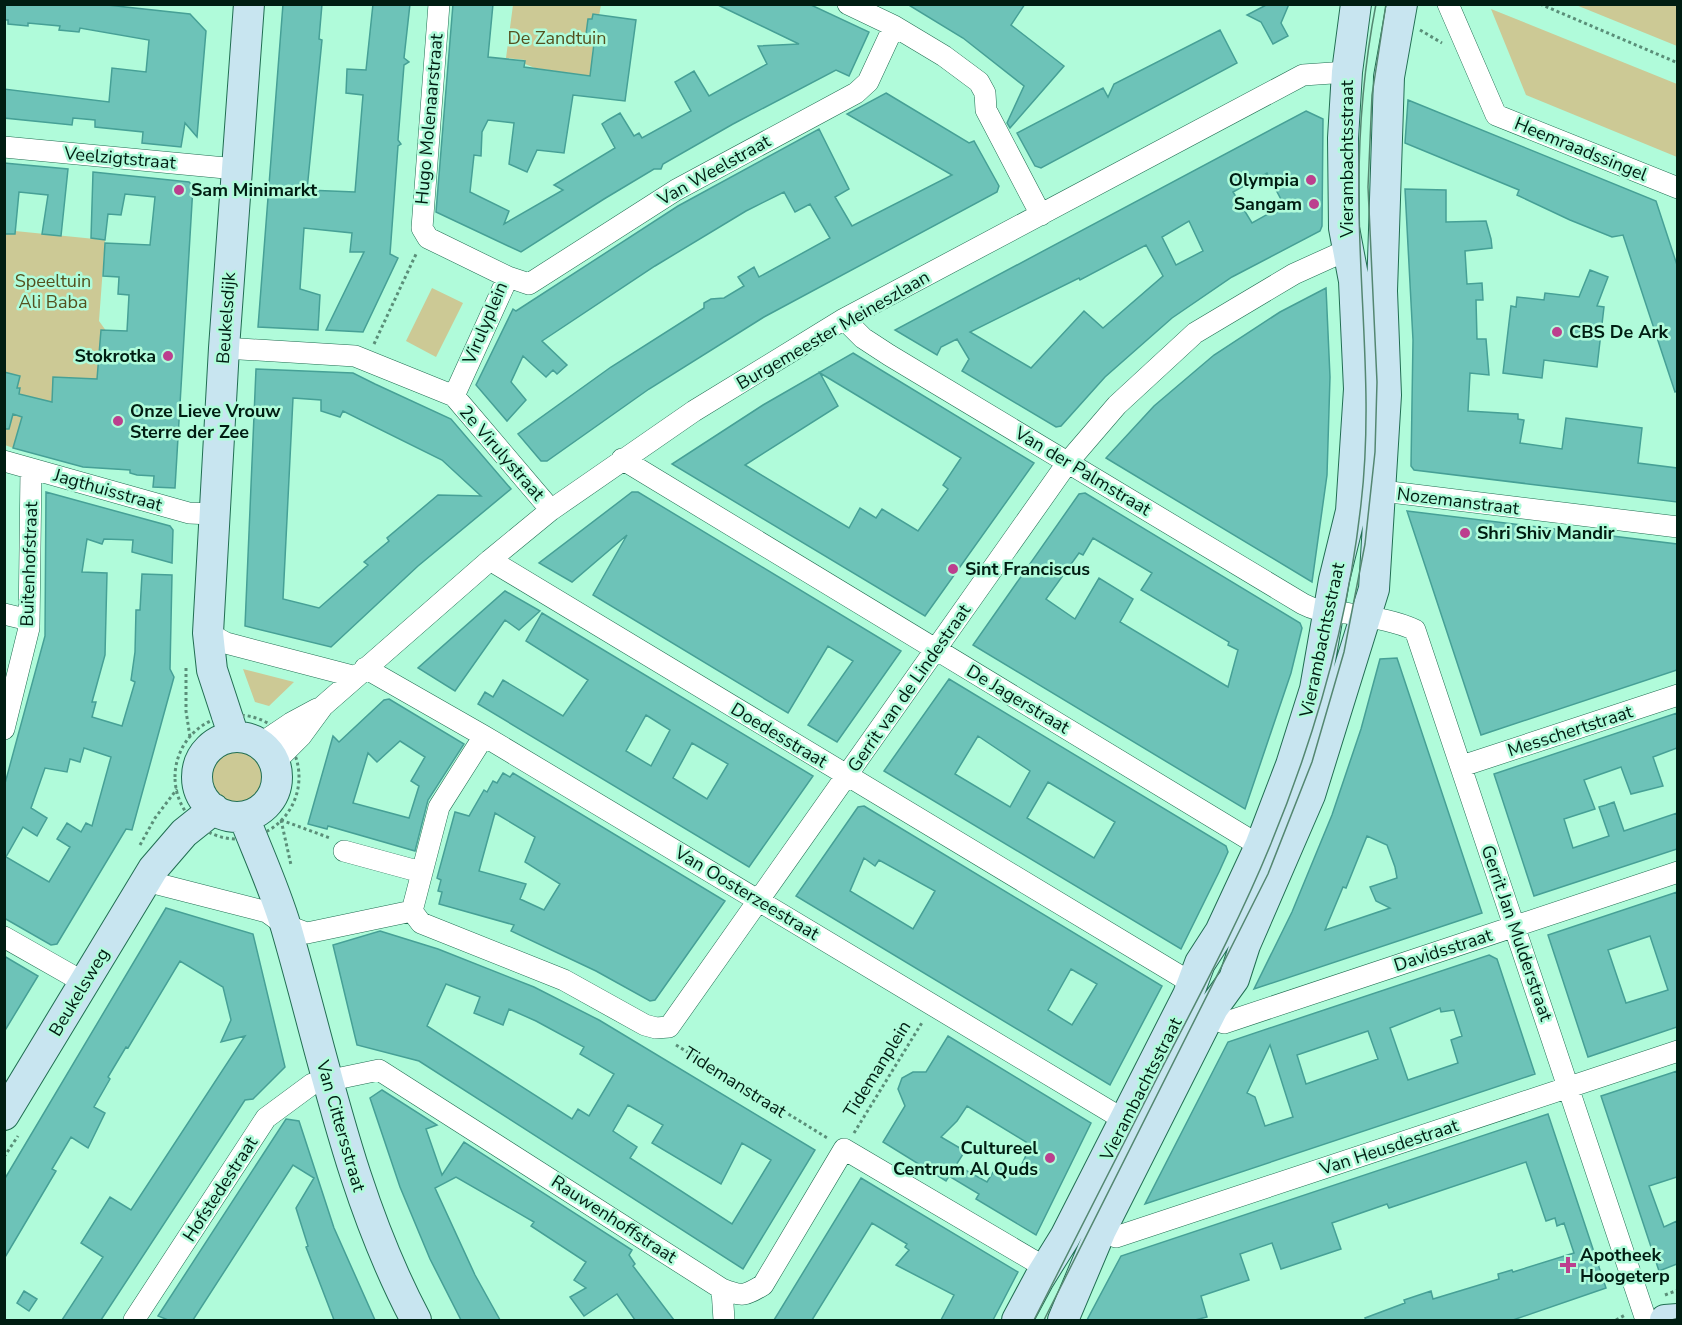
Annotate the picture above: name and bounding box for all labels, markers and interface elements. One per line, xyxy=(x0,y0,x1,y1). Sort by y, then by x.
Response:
park label: De Zandtuin xyxy=(507,26,607,50)
street label: Hugo Molenaarstraat xyxy=(410,32,448,205)
street label: Vierambachtsstraat xyxy=(1335,79,1359,239)
street label: Heemraadssingel xyxy=(1511,111,1652,187)
street label: Van Weelstraat xyxy=(652,129,775,211)
street label: Veelzigtstraat xyxy=(62,141,177,175)
place label: Olympia xyxy=(1229,168,1299,192)
marker: Olympia xyxy=(1304,173,1318,187)
place label: Sam Minimarkt xyxy=(191,178,317,202)
marker: Sam Minimarkt xyxy=(172,183,186,197)
place label: Sangam xyxy=(1234,192,1302,216)
marker: Sangam xyxy=(1307,197,1321,211)
street label: Burgemeester Meineszlaan xyxy=(732,265,934,395)
park label: Speeltuin Ali Baba xyxy=(15,269,91,314)
street label: Beukelsdijk xyxy=(211,270,241,365)
street label: Virulyplein xyxy=(457,278,513,369)
place label: CBS De Ark xyxy=(1569,320,1669,344)
marker: CBS De Ark xyxy=(1550,325,1564,339)
place label: Stokrotka xyxy=(74,344,156,368)
marker: Stokrotka xyxy=(161,349,175,363)
place label: Onze Lieve Vrouw Sterre der Zee xyxy=(130,399,281,444)
street label: 2e Virulystraat xyxy=(454,400,551,506)
marker: Onze Lieve Vrouw Sterre der Zee xyxy=(111,414,125,428)
street label: Van der Palmstraat xyxy=(1010,420,1156,521)
street label: Jagthuisstraat xyxy=(50,463,166,517)
street label: Nozemanstraat xyxy=(1396,482,1521,520)
street label: Buitenhofstraat xyxy=(15,500,43,627)
place label: Shri Shiv Mandir xyxy=(1477,521,1615,545)
marker: Shri Shiv Mandir xyxy=(1458,526,1472,540)
place label: Sint Franciscus xyxy=(965,557,1090,581)
street label: Vierambachtsstraat xyxy=(1294,560,1350,721)
marker: Sint Franciscus xyxy=(946,562,960,576)
street label: Gerrit van de Lindestraat xyxy=(842,599,976,777)
street label: De Jagerstraat xyxy=(962,659,1074,740)
street label: Doedesstraat xyxy=(726,697,832,774)
street label: Messchertstraat xyxy=(1504,699,1636,763)
street label: Van Oosterzeestraat xyxy=(670,840,824,946)
street label: Gerrit Jan Mulderstraat xyxy=(1476,842,1559,1025)
street label: Davidsstraat xyxy=(1391,923,1496,977)
street label: Beukelsweg xyxy=(43,943,115,1041)
street label: Vierambachtsstraat xyxy=(1094,1013,1188,1166)
street label: Tidemanplein xyxy=(838,1016,916,1122)
street label: Tidemanstraat xyxy=(679,1041,792,1124)
street label: Van Cittersstraat xyxy=(311,1057,371,1195)
street label: Van Heusdestraat xyxy=(1316,1113,1462,1181)
street label: Hofstedestraat xyxy=(177,1131,263,1246)
place label: Cultureel Centrum Al Quds xyxy=(893,1136,1038,1181)
marker: Cultureel Centrum Al Quds xyxy=(1043,1151,1057,1165)
street label: Rauwenhoffstraat xyxy=(547,1170,682,1269)
place label: Apotheek Hoogeterp xyxy=(1580,1243,1670,1288)
marker: Apotheek Hoogeterp xyxy=(1561,1258,1575,1272)

